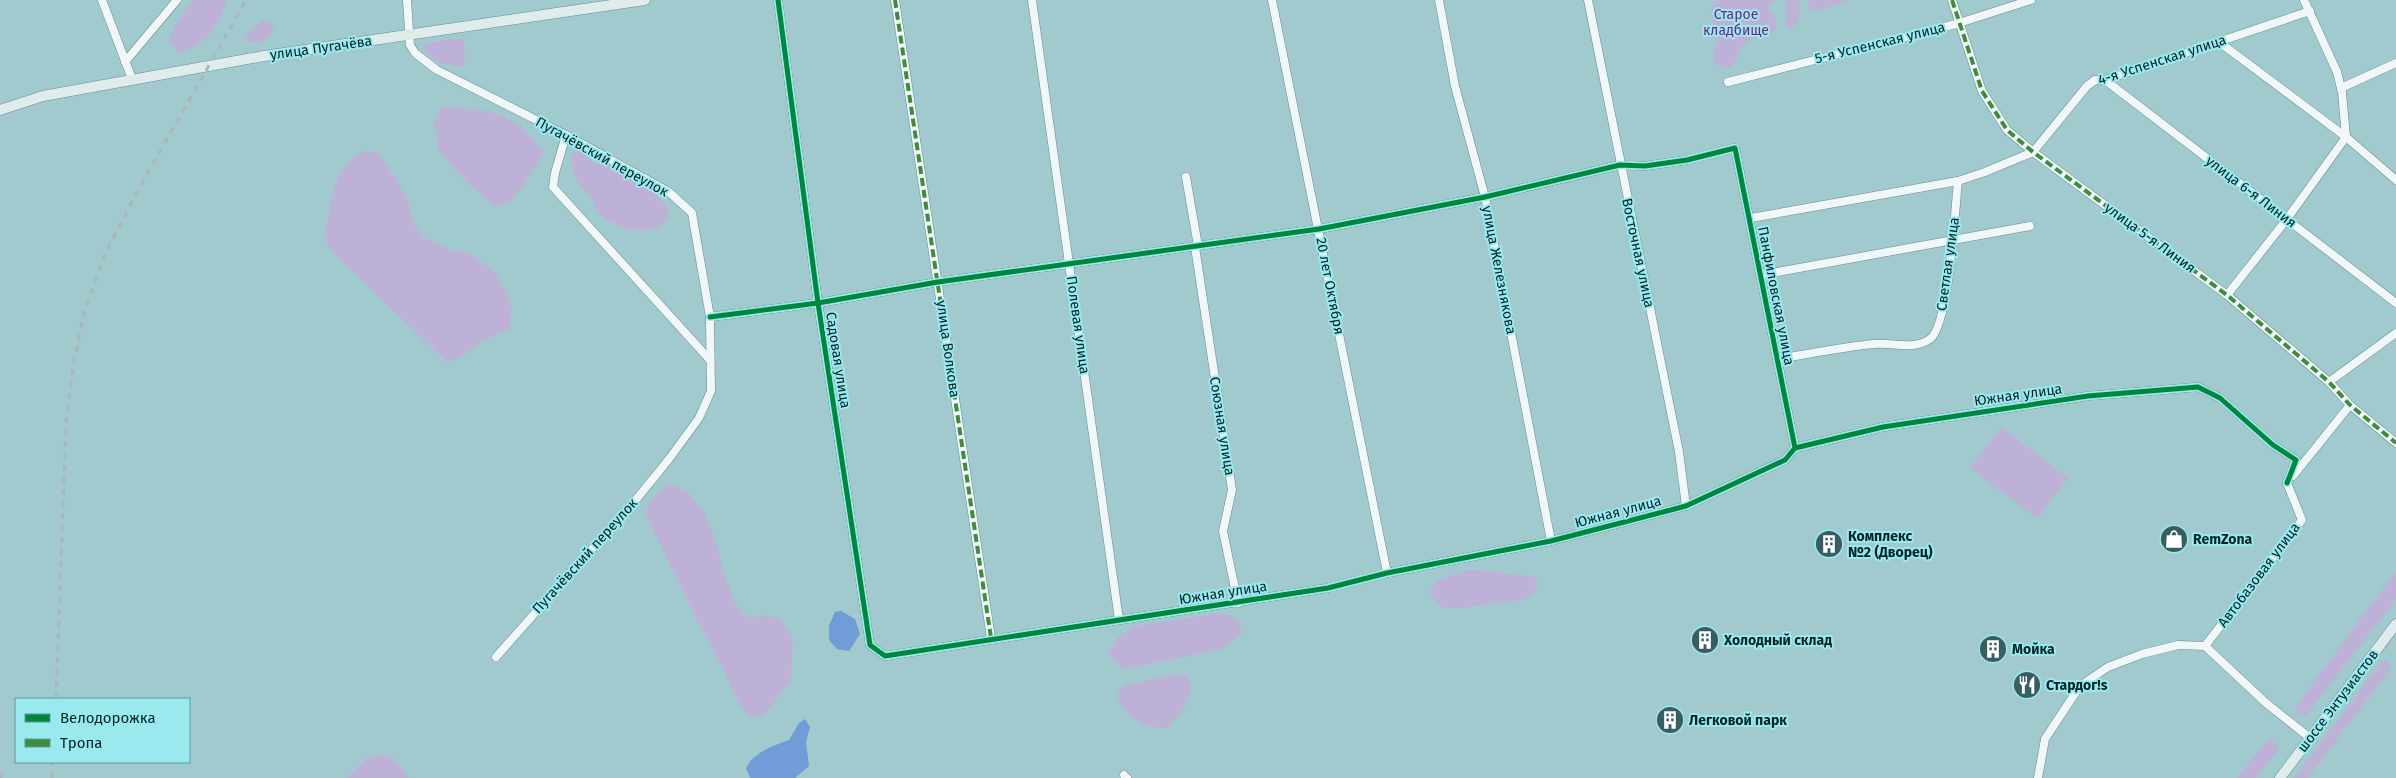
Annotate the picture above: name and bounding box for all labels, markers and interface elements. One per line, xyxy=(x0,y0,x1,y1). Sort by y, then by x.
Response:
park label: Старое кладбище xyxy=(1703,6,1769,39)
street label: 5-я Успенская улица xyxy=(1813,19,1947,67)
street label: 4-я Успенская улица xyxy=(2096,31,2228,89)
street label: улица Пугачёва xyxy=(269,32,373,64)
street label: Пугачёвский переулок xyxy=(533,113,672,201)
street label: улица 6-я Линия xyxy=(2202,152,2300,232)
street label: Восточная улица xyxy=(1618,197,1658,309)
street label: улица 5-я Линия xyxy=(2101,199,2199,277)
street label: улица Железнякова xyxy=(1478,204,1520,336)
street label: Светлая улица xyxy=(1933,216,1963,312)
street label: Панфиловская улица xyxy=(1754,225,1798,367)
street label: 20 лет Октября xyxy=(1312,236,1348,336)
street label: Полевая улица xyxy=(1063,275,1093,375)
street label: улица Волкова xyxy=(933,299,963,399)
street label: Садовая улица xyxy=(822,311,854,409)
street label: Союзная улица xyxy=(1206,375,1238,477)
street label: Южная улица xyxy=(1973,380,2063,410)
street label: Южная улица xyxy=(1573,492,1663,532)
street label: Пугачёвский переулок xyxy=(529,494,642,617)
street label: Автобазовая улица xyxy=(2214,519,2304,631)
shop icon: RemZona xyxy=(2159,524,2189,554)
place label: Комплекс №2 (Дворец) xyxy=(1848,528,1933,561)
building icon: Комплекс №2 (Дворец) xyxy=(1814,529,1844,559)
place label: RemZona xyxy=(2193,531,2253,548)
street label: Южная улица xyxy=(1178,578,1268,608)
building icon: Холодный склад xyxy=(1690,625,1720,655)
place label: Холодный склад xyxy=(1723,632,1832,649)
building icon: Мойка xyxy=(1978,634,2008,664)
place label: Мойка xyxy=(2012,641,2055,658)
street label: шоссе Энтузиастов xyxy=(2294,646,2382,756)
restaurant icon: Стардог!s xyxy=(2012,670,2042,700)
place label: Стардог!s xyxy=(2046,677,2108,694)
legend xyxy=(15,698,190,763)
building icon: Легковой парк xyxy=(1655,705,1685,735)
text: Велодорожка xyxy=(60,709,156,727)
place label: Легковой парк xyxy=(1689,712,1787,729)
text: Тропа xyxy=(60,734,102,752)

